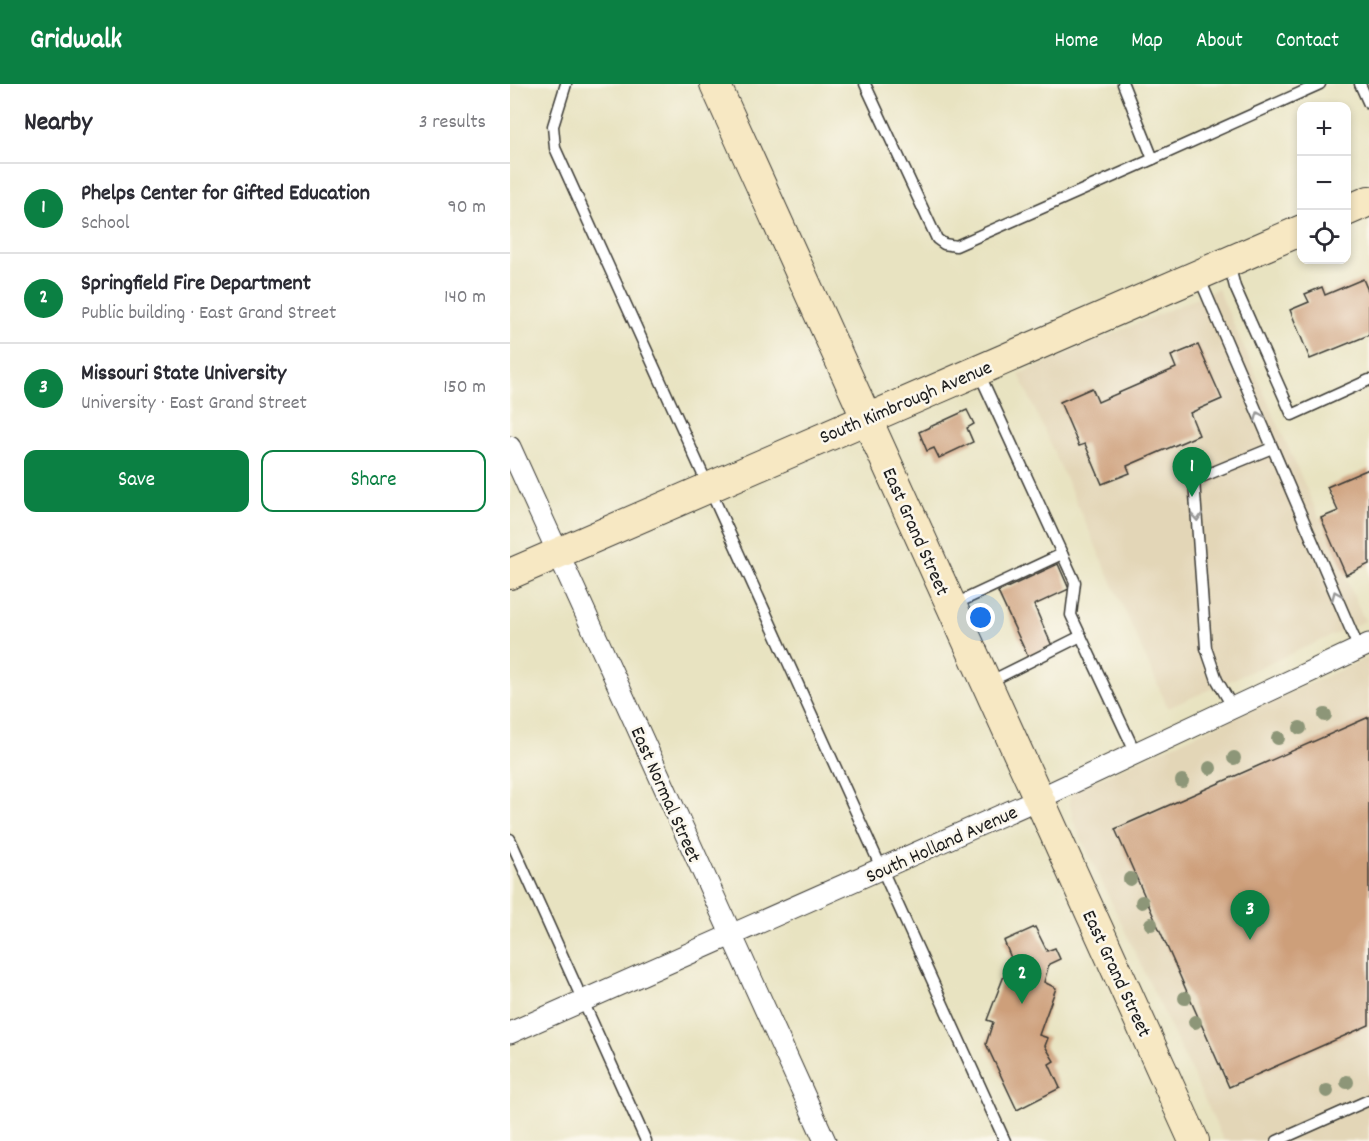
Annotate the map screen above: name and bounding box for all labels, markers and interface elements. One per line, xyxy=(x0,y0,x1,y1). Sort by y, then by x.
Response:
text: Gridwalk xyxy=(30,22,122,62)
text: Home xyxy=(1054,27,1098,57)
text: Map xyxy=(1131,27,1163,57)
text: About xyxy=(1196,27,1243,57)
text: Contact xyxy=(1276,27,1339,57)
map controls xyxy=(1297,102,1351,264)
button: + xyxy=(1297,102,1351,156)
text: Nearby xyxy=(24,105,92,142)
text: 3 results xyxy=(419,109,486,137)
button: − xyxy=(1297,156,1351,210)
text: Phelps Center for Gifted Education xyxy=(81,179,370,210)
text: 1 xyxy=(41,194,46,222)
text: 90 m xyxy=(448,194,486,222)
text: School xyxy=(81,210,130,238)
button: locate xyxy=(1297,210,1351,264)
text: Springfield Fire Department xyxy=(81,269,311,300)
text: 2 xyxy=(39,284,48,312)
text: 140 m xyxy=(444,284,486,312)
text: Public building · East Grand Street xyxy=(81,300,336,328)
street label: South Kimbrough Avenue xyxy=(816,355,997,453)
text: Missouri State University xyxy=(81,359,286,390)
text: 3 xyxy=(39,374,48,402)
text: 150 m xyxy=(443,374,486,402)
text: University · East Grand Street xyxy=(81,390,307,418)
one-way arrow xyxy=(1254,412,1266,423)
pin: 1 xyxy=(1172,448,1212,497)
button: Save xyxy=(24,450,249,512)
button: Share xyxy=(261,450,486,512)
street label: East Grand Street xyxy=(873,464,955,601)
one-way arrow xyxy=(1190,512,1203,521)
one-way arrow xyxy=(1331,591,1343,602)
your location xyxy=(966,603,995,632)
street label: East Normal Street xyxy=(622,723,707,868)
street label: South Holland Avenue xyxy=(862,800,1023,892)
pin: 3 xyxy=(1230,890,1270,940)
street label: East Grand Street xyxy=(1074,906,1157,1043)
pin: 2 xyxy=(1002,954,1042,1004)

